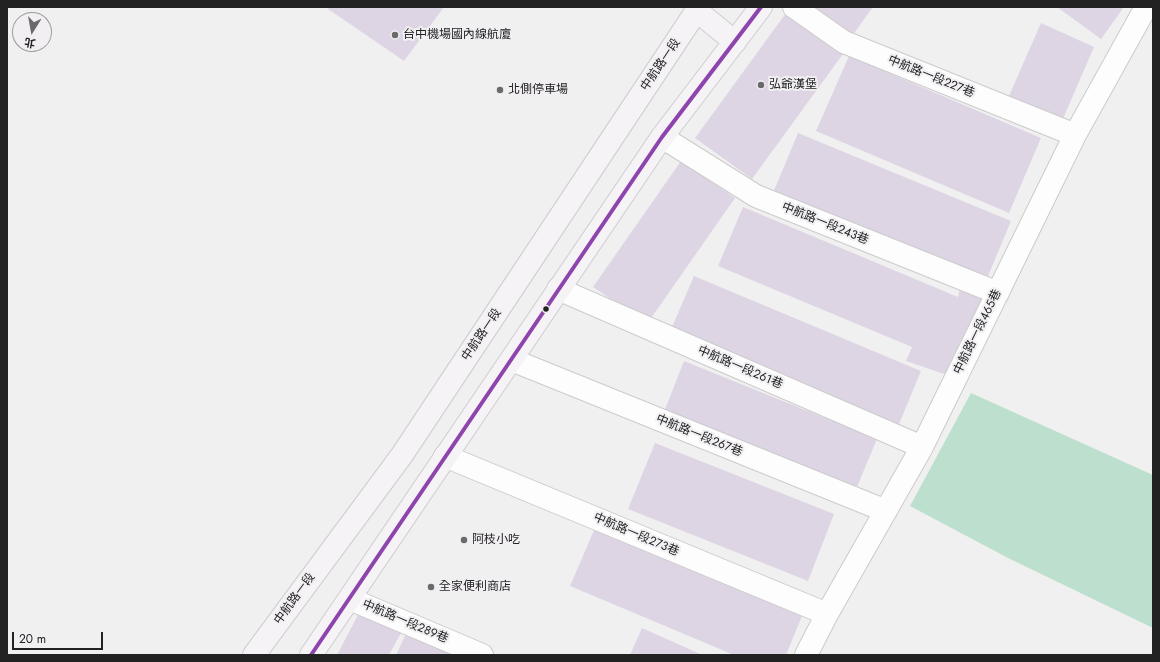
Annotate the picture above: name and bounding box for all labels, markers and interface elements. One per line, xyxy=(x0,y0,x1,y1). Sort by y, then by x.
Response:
north arrow xyxy=(12,12,52,52)
place label: 台中機場國內線航廈 xyxy=(403,28,511,42)
marker: 台中機場國內線航廈 xyxy=(390,30,400,40)
text: 北 xyxy=(23,34,37,52)
street label: 中航路一段 xyxy=(638,36,684,94)
street label: 中航路一段227巷 xyxy=(886,53,976,101)
place label: 弘爺漢堡 xyxy=(769,78,817,92)
marker: 弘爺漢堡 xyxy=(756,80,766,90)
place label: 北側停車場 xyxy=(508,83,568,97)
marker: 北側停車場 xyxy=(495,85,505,95)
street label: 中航路一段243巷 xyxy=(779,200,871,248)
street label: 中航路一段465巷 xyxy=(951,287,1005,377)
unlabelled marker xyxy=(541,304,551,314)
street label: 中航路一段 xyxy=(459,306,505,364)
street label: 中航路一段261巷 xyxy=(695,344,785,392)
street label: 中航路一段267巷 xyxy=(654,412,744,460)
street label: 中航路一段273巷 xyxy=(591,510,681,560)
place label: 阿枝小吃 xyxy=(472,533,520,547)
marker: 阿枝小吃 xyxy=(459,535,469,545)
street label: 中航路一段 xyxy=(272,570,318,628)
place label: 全家便利商店 xyxy=(439,580,511,594)
marker: 全家便利商店 xyxy=(426,582,436,592)
street label: 中航路一段289巷 xyxy=(360,597,450,647)
scale bar xyxy=(14,624,105,650)
text: 20 m xyxy=(19,630,46,648)

